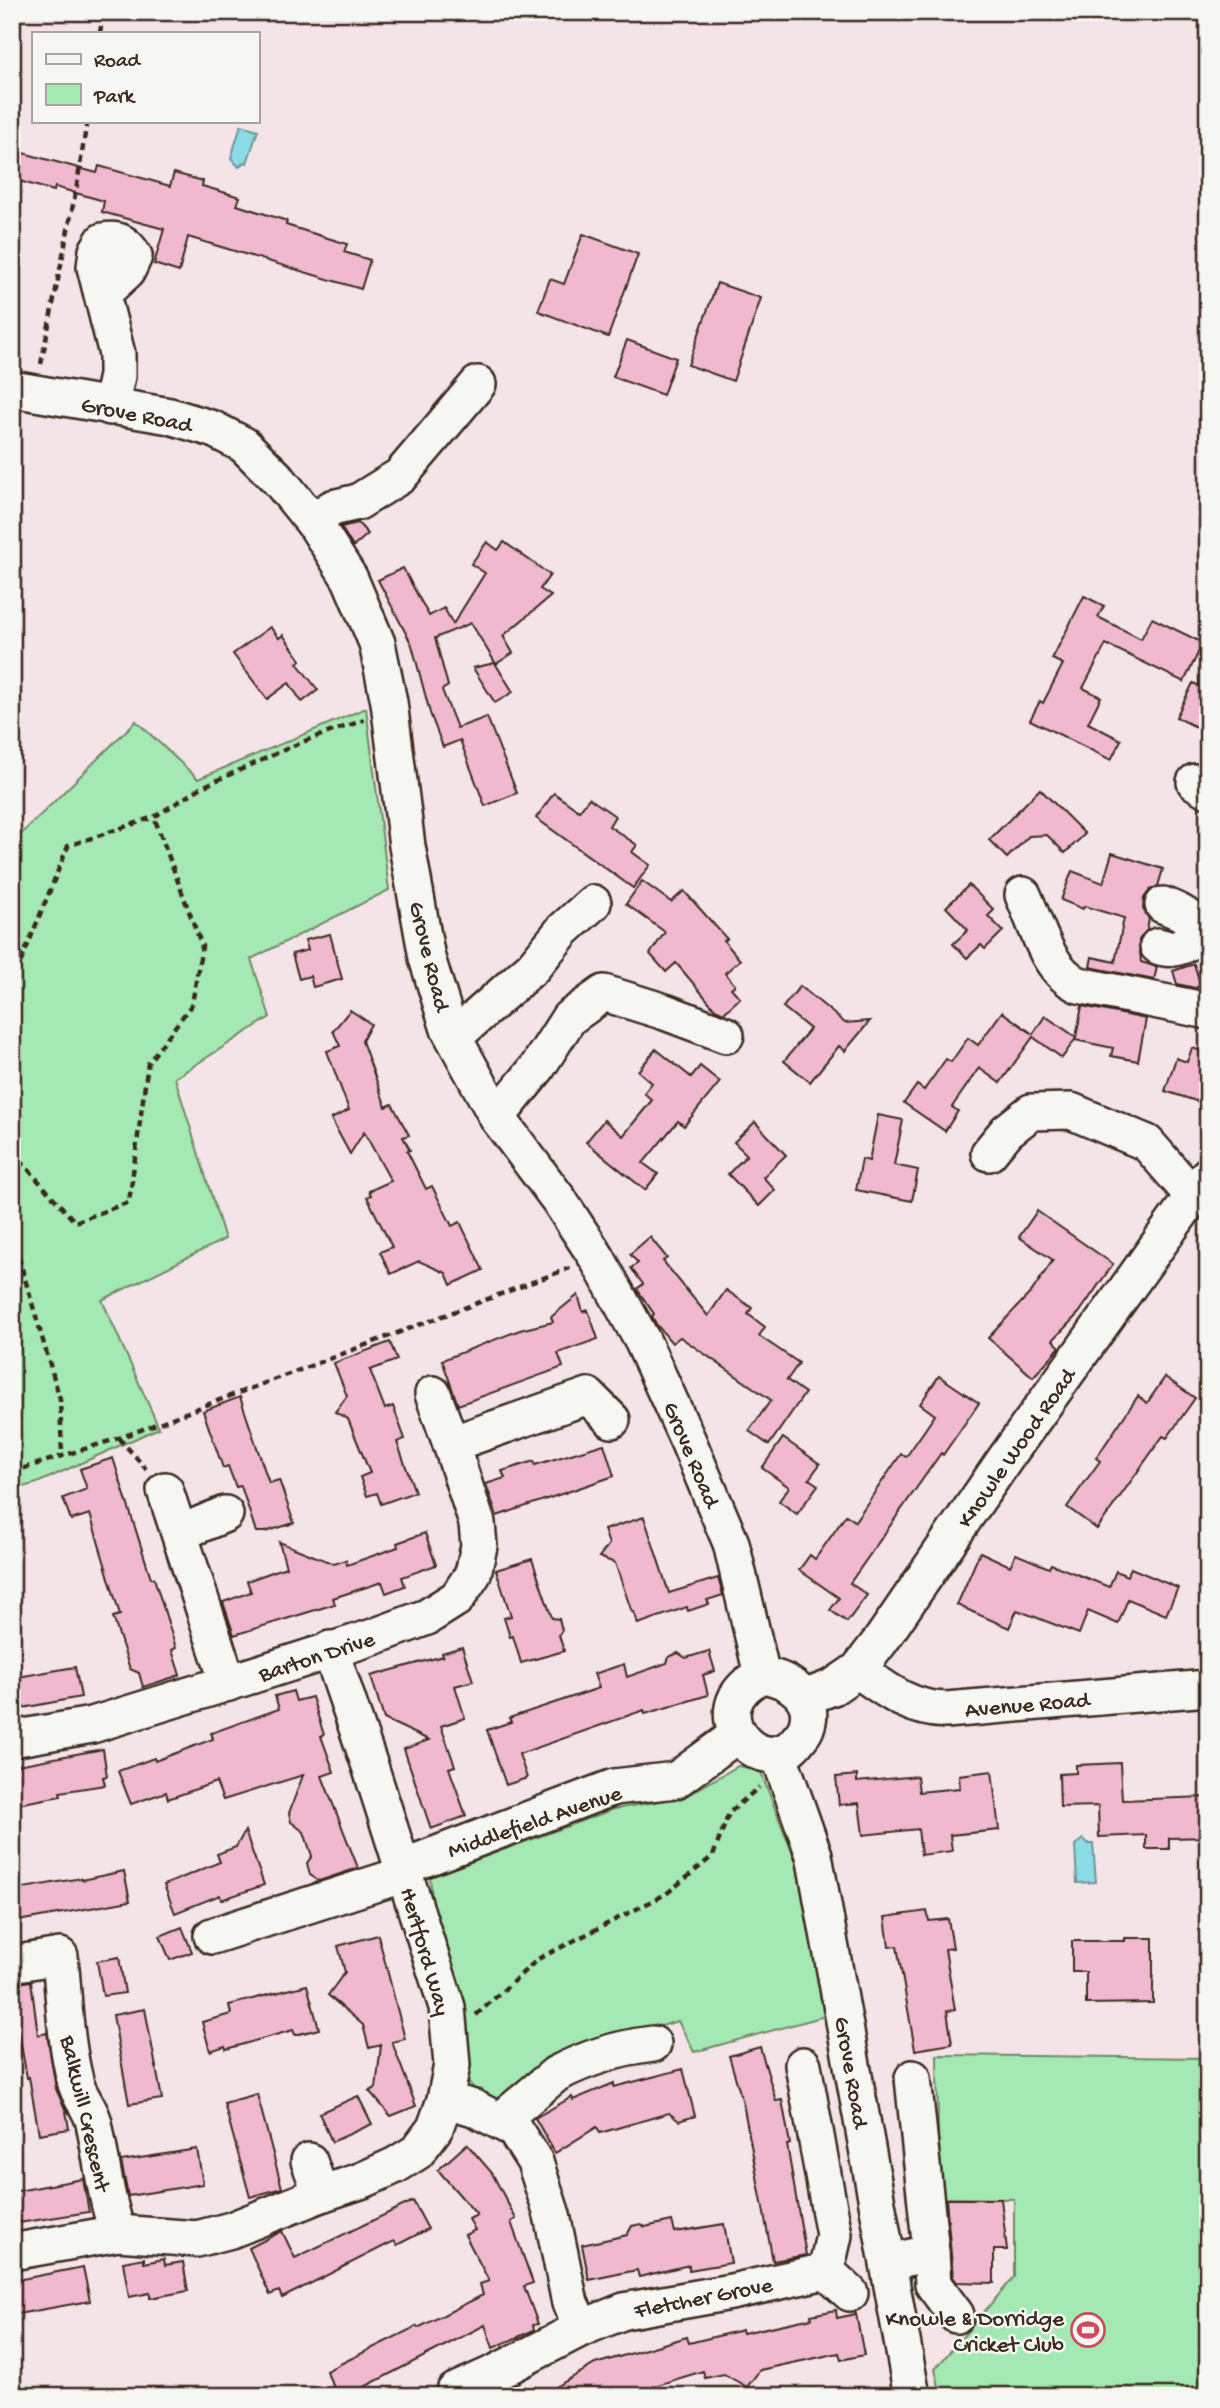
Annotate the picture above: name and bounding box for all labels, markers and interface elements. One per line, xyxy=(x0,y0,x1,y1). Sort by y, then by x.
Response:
legend xyxy=(32,32,259,122)
text: Road xyxy=(94,50,142,75)
text: Park xyxy=(93,86,137,111)
street label: Grove Road xyxy=(79,392,196,441)
street label: Grove Road xyxy=(401,899,455,1016)
street label: Knowle Wood Road xyxy=(953,1363,1084,1534)
street label: Grove Road xyxy=(655,1398,725,1514)
street label: Barton Drive xyxy=(255,1627,380,1690)
street label: Avenue Road xyxy=(964,1687,1092,1725)
street label: Middlefield Avenue xyxy=(445,1781,627,1866)
street label: Hertford Way xyxy=(392,1885,455,2019)
street label: Grove Road xyxy=(827,2015,873,2132)
street label: Balkwill Crescent xyxy=(52,2032,115,2196)
street label: Fletcher Grove xyxy=(631,2273,776,2326)
place label: Knowle & Dorridge Cricket Club xyxy=(886,2307,1065,2360)
sports icon: Knowle & Dorridge Cricket Club xyxy=(1069,2311,1107,2349)

